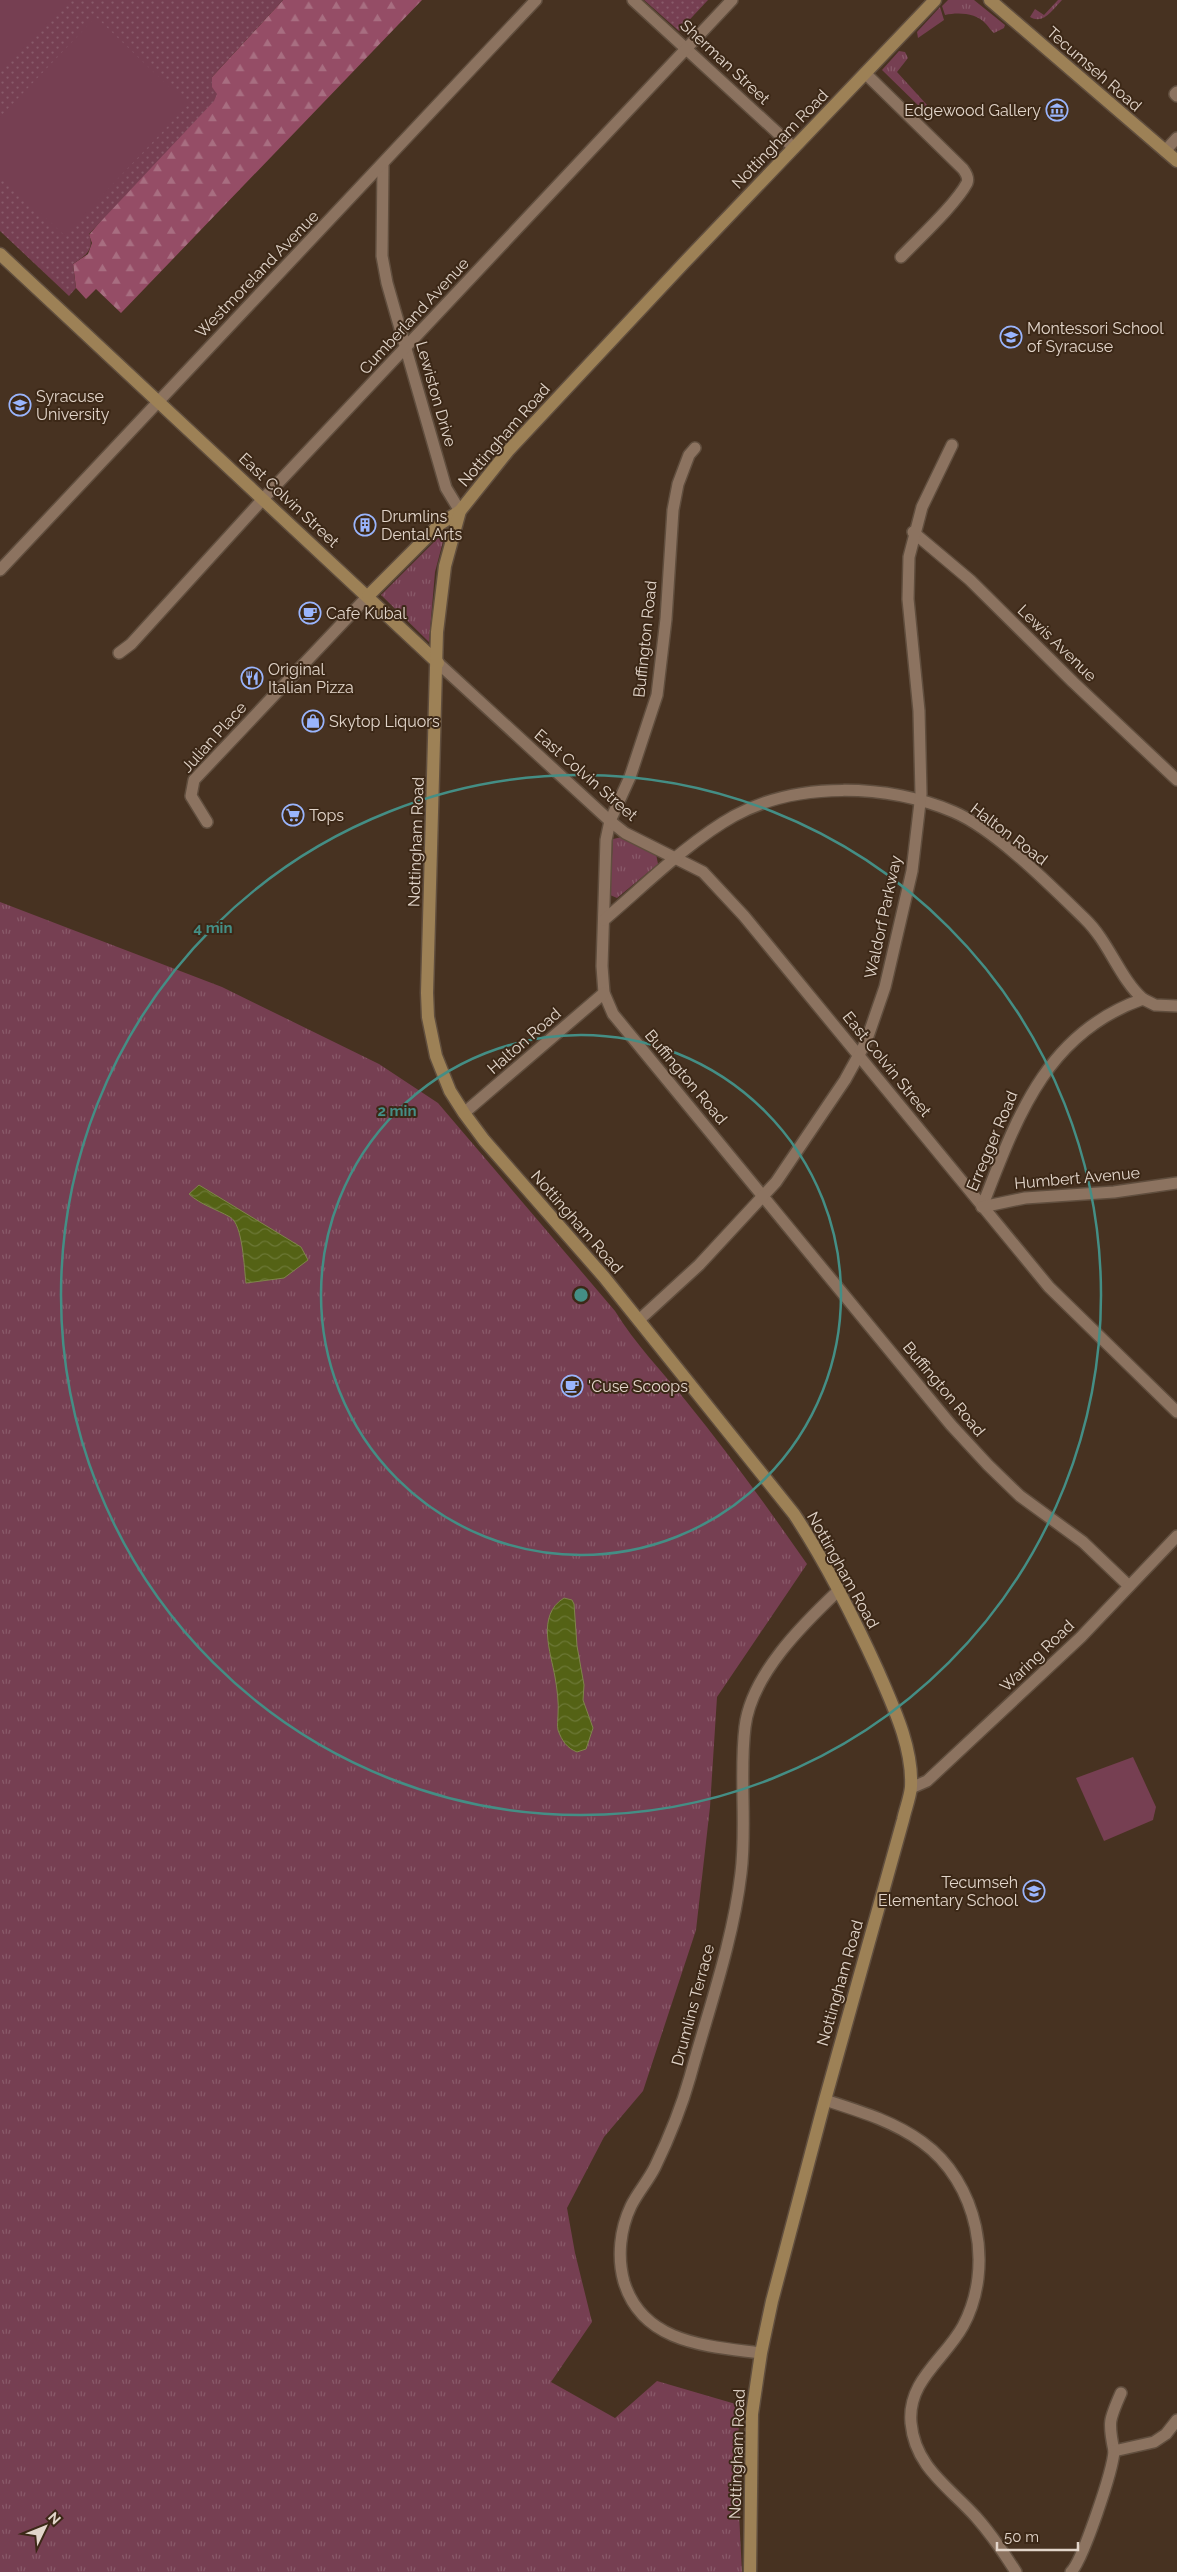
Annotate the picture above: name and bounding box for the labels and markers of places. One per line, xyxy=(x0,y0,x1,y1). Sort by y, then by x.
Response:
museum icon: Edgewood Gallery xyxy=(1045,98,1069,122)
place label: Edgewood Gallery xyxy=(904,101,1041,120)
place label: Montessori School of Syracuse xyxy=(1027,319,1164,356)
school or university icon: Montessori School of Syracuse xyxy=(999,325,1023,349)
place label: Syracuse University xyxy=(36,387,110,424)
school or university icon: Syracuse University xyxy=(8,393,32,417)
place label: Drumlins Dental Arts xyxy=(381,507,462,544)
building icon: Drumlins Dental Arts xyxy=(353,513,377,537)
cafe icon: Cafe Kubal xyxy=(298,601,322,625)
place label: Cafe Kubal xyxy=(326,604,407,623)
place label: Original Italian Pizza xyxy=(268,660,354,697)
restaurant icon: Original Italian Pizza xyxy=(240,666,264,690)
shop icon: Skytop Liquors xyxy=(301,709,325,733)
place label: Skytop Liquors xyxy=(329,712,440,731)
supermarket icon: Tops xyxy=(281,803,305,827)
place label: Tops xyxy=(309,806,344,825)
centre of rings xyxy=(572,1286,590,1304)
cafe icon: 'Cuse Scoops xyxy=(560,1374,584,1398)
place label: 'Cuse Scoops xyxy=(588,1377,688,1396)
place label: Tecumseh Elementary School xyxy=(878,1873,1019,1910)
school or university icon: Tecumseh Elementary School xyxy=(1022,1879,1046,1903)

